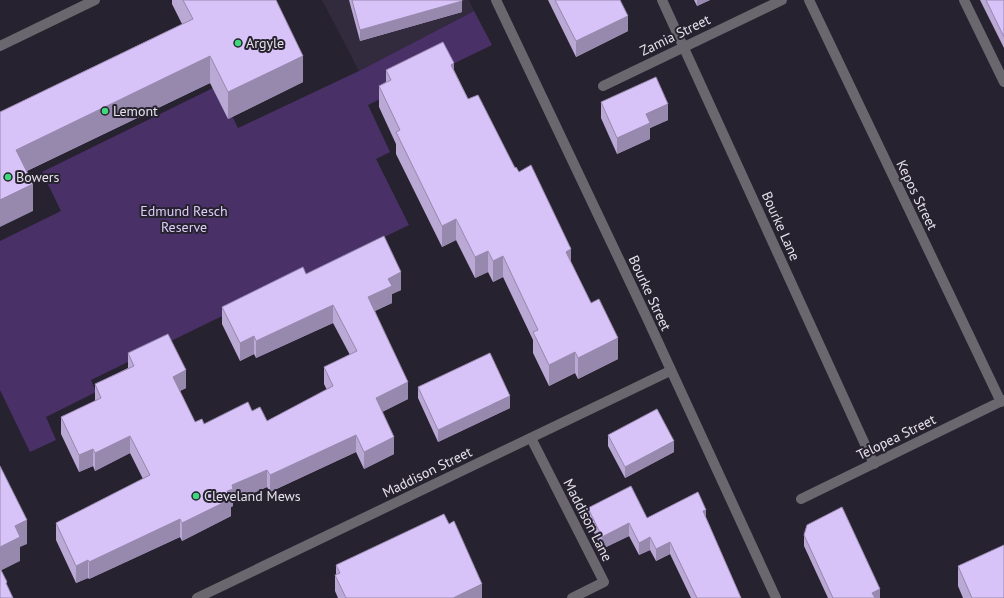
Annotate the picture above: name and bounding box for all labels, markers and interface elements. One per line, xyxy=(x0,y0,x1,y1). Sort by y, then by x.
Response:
street label: Zamia Street xyxy=(637,10,713,60)
place label: Argyle xyxy=(246,34,284,52)
marker: Argyle xyxy=(233,38,243,48)
place label: Lemont xyxy=(113,102,158,120)
marker: Lemont xyxy=(100,106,110,116)
street label: Kepos Street xyxy=(892,157,942,233)
place label: Bowers xyxy=(16,168,60,186)
marker: Bowers xyxy=(3,172,13,182)
street label: Bourke Lane xyxy=(758,189,804,263)
park label: Edmund Resch Reserve xyxy=(140,202,228,236)
street label: Bourke Street xyxy=(625,252,675,334)
street label: Telopea Street xyxy=(853,410,939,464)
street label: Maddison Street xyxy=(379,442,475,501)
street label: Maddison Lane xyxy=(559,476,617,564)
place label: Cleveland Mews xyxy=(204,487,301,505)
marker: Cleveland Mews xyxy=(191,491,201,501)

